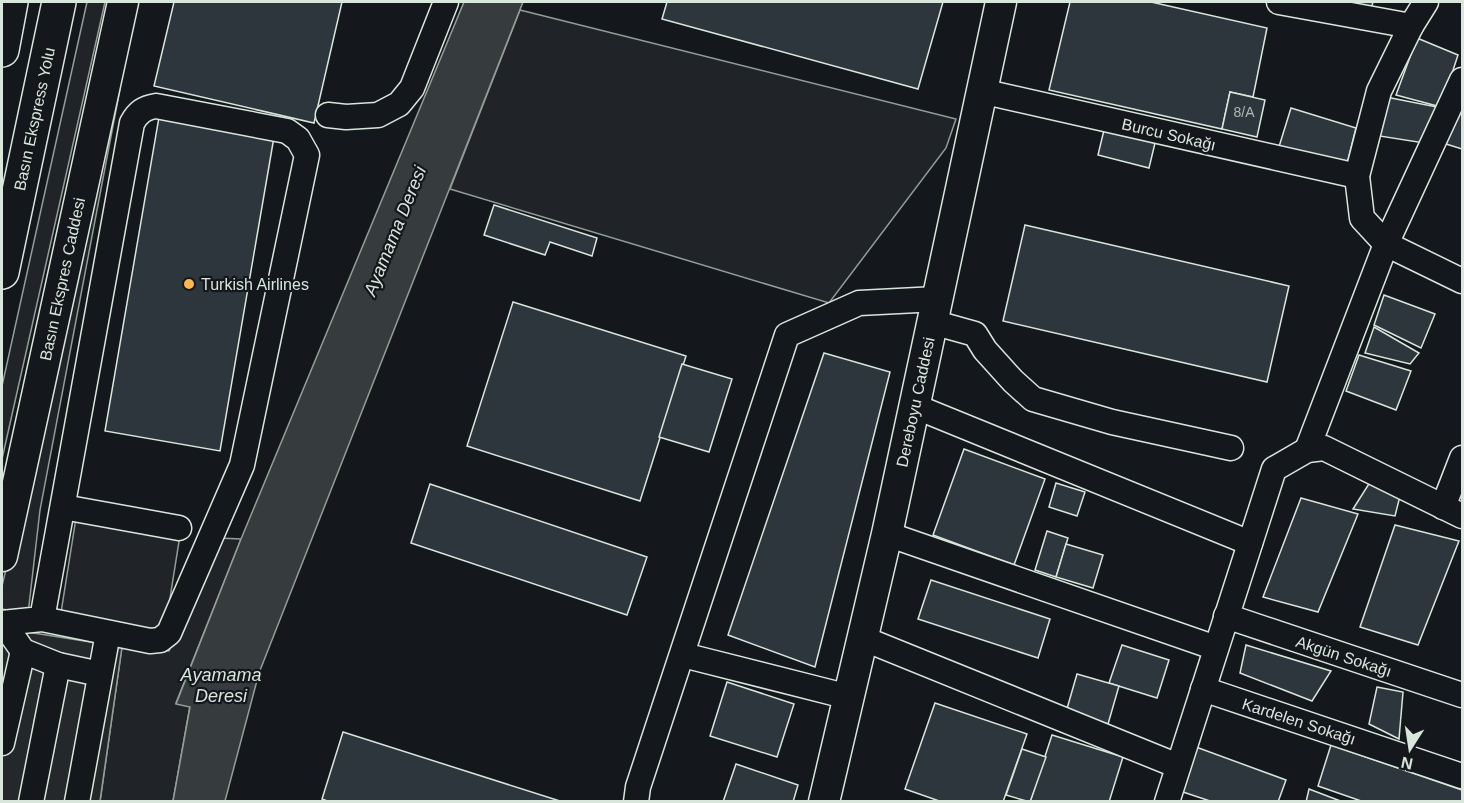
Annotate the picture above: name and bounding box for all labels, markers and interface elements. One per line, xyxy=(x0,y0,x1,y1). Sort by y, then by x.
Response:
street label: Basın Ekspress Yolu xyxy=(11,46,58,192)
house number: 8/A xyxy=(1233,104,1255,120)
street label: Burcu Sokağı xyxy=(1120,115,1218,154)
water label: Ayamama Deresi xyxy=(360,162,430,300)
street label: Basın Ekspres Caddesi xyxy=(37,196,88,362)
place label: Turkish Airlines xyxy=(201,276,309,293)
marker: Turkish Airlines xyxy=(182,277,196,291)
street label: Dereboyu Caddesi xyxy=(893,336,938,469)
street label: Akgün Sokağı xyxy=(1294,633,1394,680)
water label: Ayamama Deresi xyxy=(180,665,261,706)
street label: Kardelen Sokağı xyxy=(1240,695,1358,748)
north arrow xyxy=(1380,719,1440,779)
text: N xyxy=(1400,754,1414,773)

